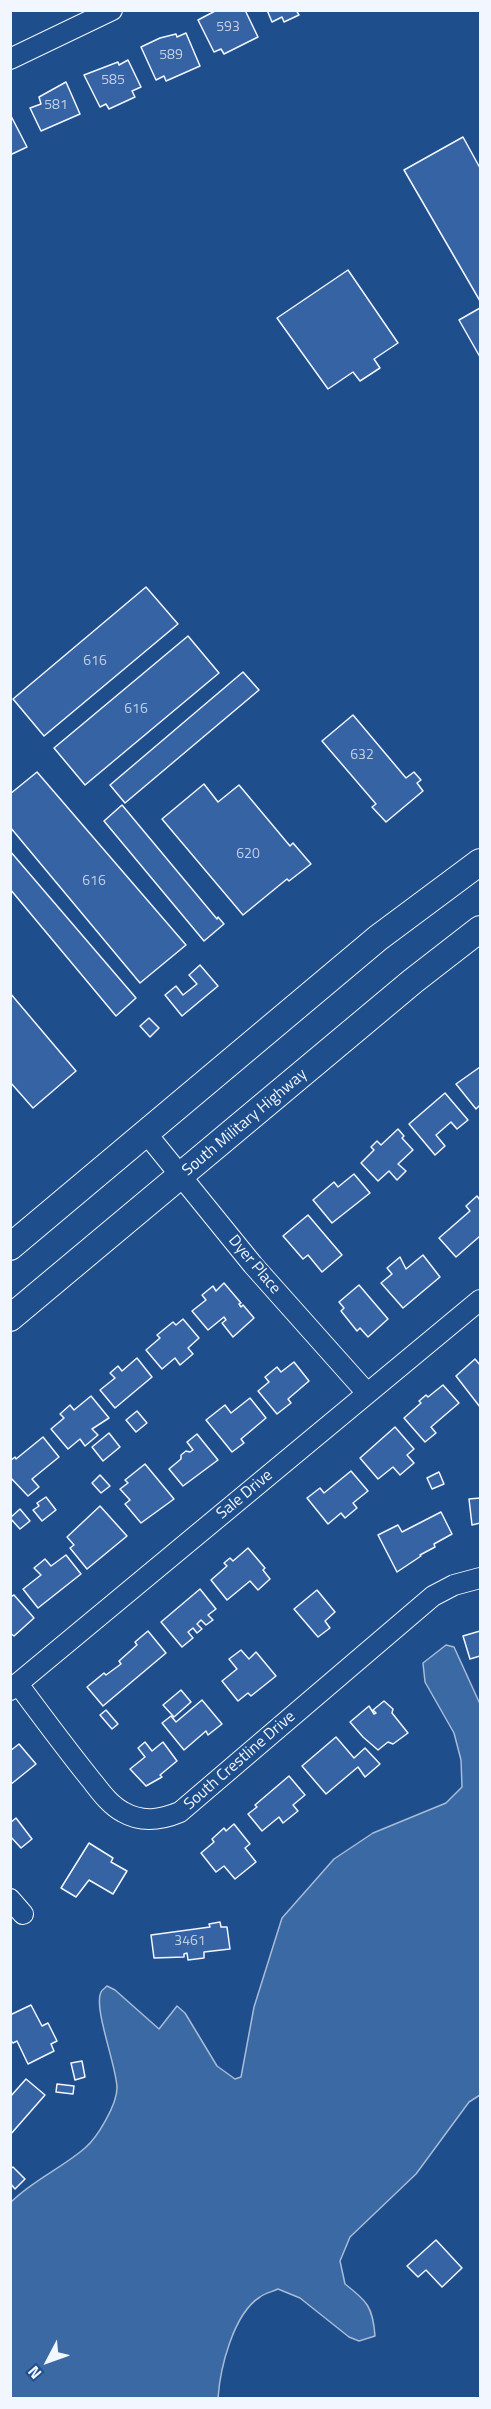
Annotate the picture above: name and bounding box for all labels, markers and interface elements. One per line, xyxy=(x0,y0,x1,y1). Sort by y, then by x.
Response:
house number: 593 xyxy=(216,20,240,36)
house number: 589 xyxy=(159,48,183,64)
house number: 585 xyxy=(101,73,125,89)
house number: 581 xyxy=(44,98,68,114)
house number: 616 xyxy=(83,654,107,670)
house number: 616 xyxy=(124,702,148,718)
house number: 632 xyxy=(350,748,374,764)
house number: 620 xyxy=(236,847,260,863)
house number: 616 xyxy=(82,874,106,890)
street label: South Military Highway xyxy=(179,1065,311,1181)
street label: Dyer Place xyxy=(224,1232,284,1298)
street label: Sale Drive xyxy=(213,1466,277,1524)
street label: South Crestline Drive xyxy=(181,1708,299,1814)
house number: 3461 xyxy=(174,1934,206,1950)
north arrow xyxy=(18,2331,78,2391)
text: N xyxy=(22,2361,47,2385)

